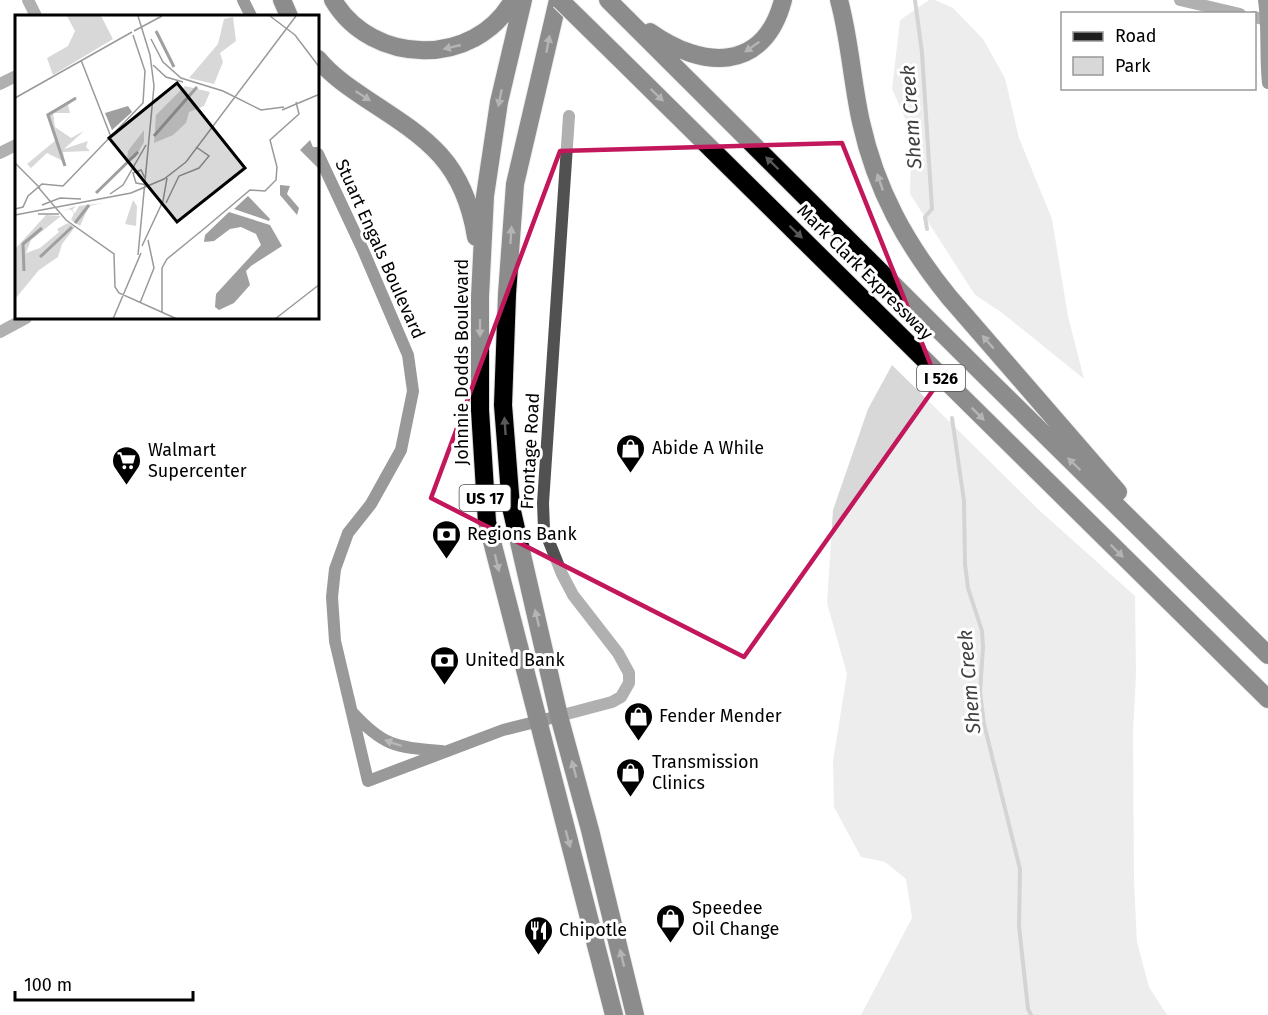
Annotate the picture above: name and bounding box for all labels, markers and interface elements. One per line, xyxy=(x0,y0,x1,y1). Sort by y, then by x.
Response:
legend xyxy=(1061,12,1256,90)
inset map xyxy=(15,15,320,320)
text: Road xyxy=(1115,25,1157,47)
one-way arrow xyxy=(544,35,553,54)
one-way arrow xyxy=(743,42,760,53)
one-way arrow xyxy=(443,43,462,52)
text: Park xyxy=(1115,55,1151,77)
water label: Shem Creek xyxy=(895,64,927,171)
one-way arrow xyxy=(649,88,664,102)
one-way arrow xyxy=(495,89,505,107)
one-way arrow xyxy=(355,90,371,101)
street label: Stuart Engals Boulevard xyxy=(330,156,430,342)
one-way arrow xyxy=(765,156,780,170)
one-way arrow xyxy=(875,173,884,191)
street label: Mark Clark Expressway xyxy=(792,199,938,345)
one-way arrow xyxy=(788,224,802,238)
one-way arrow xyxy=(506,226,516,245)
street label: Johnnie Dodds Boulevard xyxy=(451,259,473,465)
one-way arrow xyxy=(475,318,485,337)
one-way arrow xyxy=(982,335,995,350)
road number: I 526 xyxy=(917,365,965,391)
street label: Frontage Road xyxy=(516,392,544,510)
one-way arrow xyxy=(970,407,984,421)
one-way arrow xyxy=(500,416,510,435)
shop icon: Abide A While xyxy=(615,432,647,474)
place label: Abide A While xyxy=(652,437,764,459)
place label: Walmart Supercenter xyxy=(148,439,247,482)
supermarket icon: Walmart Supercenter xyxy=(111,444,143,486)
one-way arrow xyxy=(1067,457,1081,471)
road number: US 17 xyxy=(460,485,510,511)
bank icon: Regions Bank xyxy=(430,518,462,560)
place label: Regions Bank xyxy=(467,523,577,545)
one-way arrow xyxy=(1109,544,1123,558)
one-way arrow xyxy=(493,554,503,573)
one-way arrow xyxy=(531,608,541,627)
water label: Shem Creek xyxy=(952,629,986,736)
bank icon: United Bank xyxy=(428,644,460,686)
place label: United Bank xyxy=(465,649,565,671)
shop icon: Fender Mender xyxy=(622,700,654,742)
place label: Fender Mender xyxy=(659,705,782,727)
one-way arrow xyxy=(384,738,402,748)
place label: Transmission Clinics xyxy=(652,751,759,794)
shop icon: Transmission Clinics xyxy=(615,756,647,798)
one-way arrow xyxy=(569,760,578,778)
one-way arrow xyxy=(564,830,574,848)
place label: Speedee Oil Change xyxy=(692,897,779,940)
shop icon: Speedee Oil Change xyxy=(655,902,687,944)
restaurant icon: Chipotle xyxy=(522,914,554,956)
place label: Chipotle xyxy=(559,919,627,941)
one-way arrow xyxy=(616,949,626,967)
scale bar xyxy=(15,964,194,1002)
text: 100 m xyxy=(24,974,72,996)

